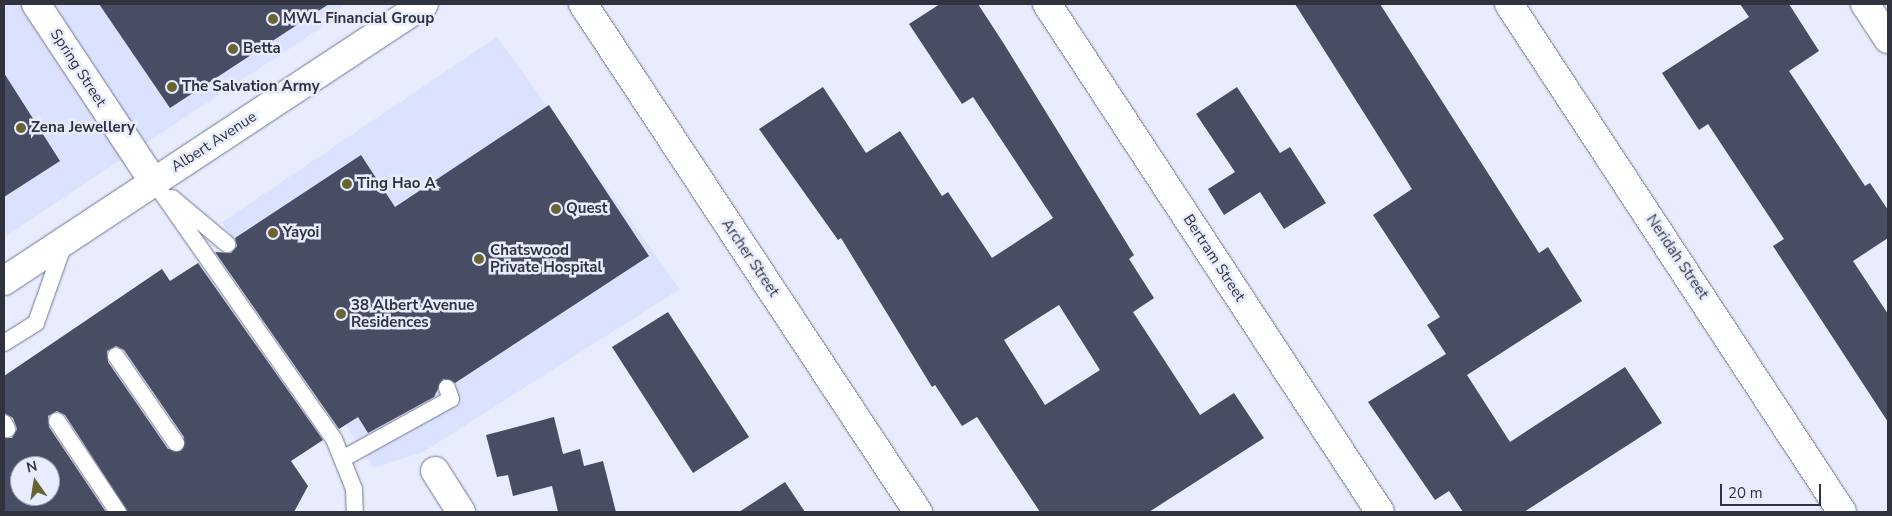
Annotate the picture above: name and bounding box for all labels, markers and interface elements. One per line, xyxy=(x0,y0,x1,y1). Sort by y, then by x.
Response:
place label: MWL Financial Group xyxy=(283,10,434,28)
marker: MWL Financial Group xyxy=(267,13,279,25)
street label: Spring Street xyxy=(46,26,110,110)
place label: Betta xyxy=(243,40,281,58)
marker: Betta xyxy=(227,43,239,55)
place label: The Salvation Army xyxy=(182,78,320,96)
marker: The Salvation Army xyxy=(166,81,178,93)
street label: Albert Avenue xyxy=(168,108,260,176)
place label: Zena Jewellery xyxy=(31,119,135,137)
marker: Zena Jewellery xyxy=(15,122,27,134)
place label: Ting Hao A xyxy=(357,175,436,193)
marker: Ting Hao A xyxy=(341,178,353,190)
place label: Quest xyxy=(566,200,608,218)
marker: Quest xyxy=(550,203,562,215)
street label: Bertram Street xyxy=(1179,211,1249,305)
street label: Neridah Street xyxy=(1642,211,1712,303)
street label: Archer Street xyxy=(717,216,783,300)
place label: Yayoi xyxy=(283,224,319,242)
marker: Yayoi xyxy=(267,227,279,239)
place label: Chatswood Private Hospital xyxy=(490,241,602,276)
marker: Chatswood Private Hospital xyxy=(472,252,486,266)
place label: 38 Albert Avenue Residences xyxy=(351,296,474,331)
marker: 38 Albert Avenue Residences xyxy=(335,308,347,320)
north arrow xyxy=(10,456,60,506)
text: N xyxy=(24,456,39,477)
scale bar xyxy=(1722,474,1823,506)
text: 20 m xyxy=(1728,483,1763,503)

